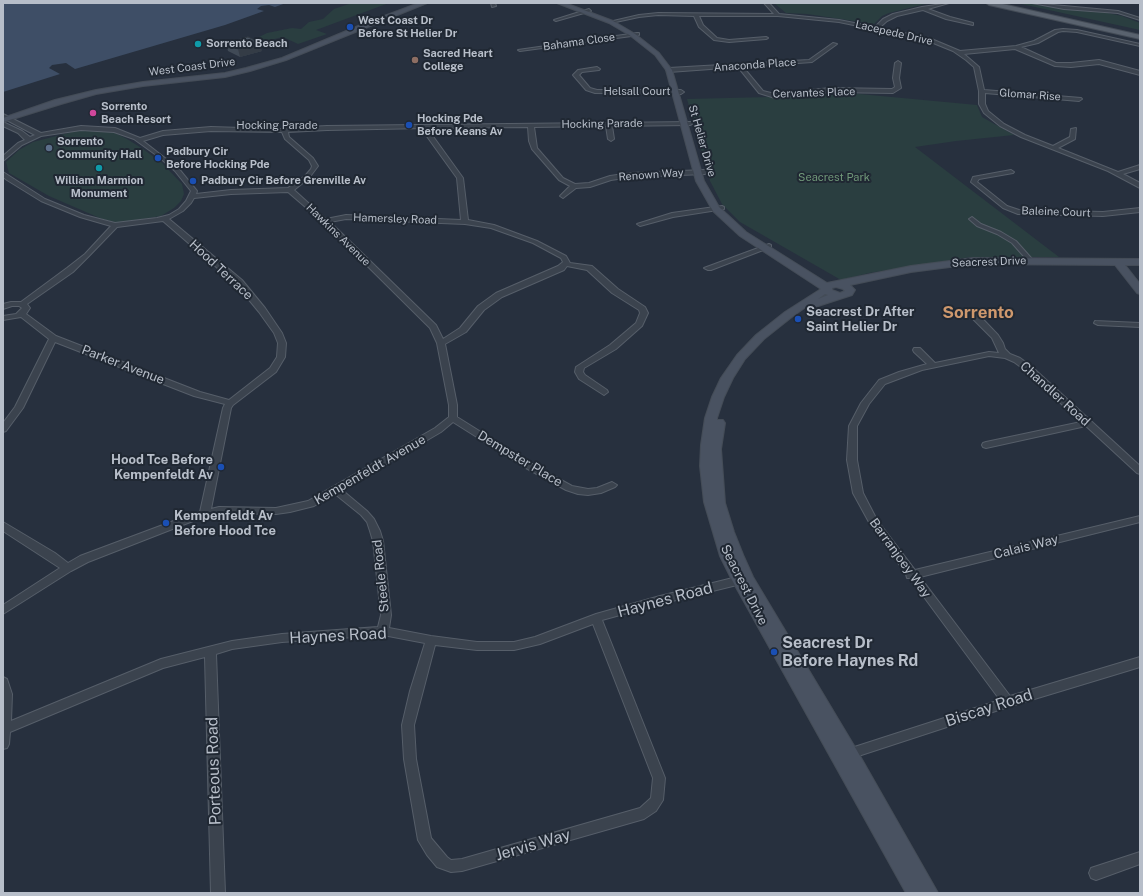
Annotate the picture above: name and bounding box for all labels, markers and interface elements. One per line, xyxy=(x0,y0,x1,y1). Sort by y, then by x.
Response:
place label: West Coast Dr Before St Helier Dr xyxy=(358,14,457,40)
street label: Lacepede Drive xyxy=(854,18,934,48)
marker: West Coast Dr Before St Helier Dr xyxy=(345,22,355,32)
street label: Bahama Close xyxy=(542,30,616,54)
place label: Sorrento Beach xyxy=(206,37,287,51)
marker: Sorrento Beach xyxy=(193,39,203,49)
place label: Sacred Heart College xyxy=(423,47,493,73)
street label: West Coast Drive xyxy=(148,55,236,79)
marker: Sacred Heart College xyxy=(410,55,420,65)
street label: Anaconda Place xyxy=(713,56,797,74)
street label: Helsall Court xyxy=(603,85,671,99)
street label: Cervantes Place xyxy=(772,85,856,101)
street label: Glomar Rise xyxy=(999,86,1061,104)
place label: Sorrento Beach Resort xyxy=(101,100,171,126)
street label: St Helier Drive xyxy=(685,104,719,178)
marker: Sorrento Beach Resort xyxy=(88,108,98,118)
place label: Hocking Pde Before Keans Av xyxy=(417,112,503,138)
street label: Hocking Parade xyxy=(561,117,643,131)
street label: Hocking Parade xyxy=(236,119,318,133)
marker: Hocking Pde Before Keans Av xyxy=(404,120,414,130)
place label: Sorrento Community Hall xyxy=(57,135,142,161)
marker: Sorrento Community Hall xyxy=(44,143,54,153)
place label: Padbury Cir Before Hocking Pde xyxy=(166,145,270,171)
marker: Padbury Cir Before Hocking Pde xyxy=(153,153,163,163)
marker: William Marmion Monument xyxy=(94,163,104,173)
street label: Renown Way xyxy=(618,166,684,184)
park label: Seacrest Park xyxy=(798,171,870,185)
place label: William Marmion Monument xyxy=(55,174,143,200)
place label: Padbury Cir Before Grenville Av xyxy=(201,174,366,188)
marker: Padbury Cir Before Grenville Av xyxy=(188,176,198,186)
street label: Hawkins Avenue xyxy=(303,201,373,269)
street label: Baleine Court xyxy=(1021,204,1091,220)
street label: Hamersley Road xyxy=(353,211,437,227)
street label: Hood Terrace xyxy=(186,237,256,303)
street label: Seacrest Drive xyxy=(951,254,1027,270)
district label: Sorrento xyxy=(942,303,1014,323)
place label: Seacrest Dr After Saint Helier Dr xyxy=(806,304,914,335)
marker: Seacrest Dr After Saint Helier Dr xyxy=(793,314,803,324)
street label: Parker Avenue xyxy=(79,342,167,388)
street label: Chandler Road xyxy=(1017,358,1093,430)
street label: Dempster Place xyxy=(475,428,565,490)
street label: Kempenfeldt Avenue xyxy=(311,432,429,508)
place label: Hood Tce Before Kempenfeldt Av xyxy=(111,452,213,483)
marker: Hood Tce Before Kempenfeldt Av xyxy=(216,462,226,472)
place label: Kempenfeldt Av Before Hood Tce xyxy=(174,508,276,539)
street label: Barranjoey Way xyxy=(866,515,934,601)
marker: Kempenfeldt Av Before Hood Tce xyxy=(161,518,171,528)
street label: Calais Way xyxy=(992,531,1060,563)
street label: Steele Road xyxy=(369,539,393,613)
street label: Seacrest Drive xyxy=(717,542,771,628)
street label: Haynes Road xyxy=(615,578,715,622)
street label: Haynes Road xyxy=(289,624,387,648)
place label: Seacrest Dr Before Haynes Rd xyxy=(782,633,918,671)
marker: Seacrest Dr Before Haynes Rd xyxy=(769,647,779,657)
street label: Biscay Road xyxy=(943,685,1035,731)
street label: Porteous Road xyxy=(203,717,225,825)
street label: Jervis Way xyxy=(493,825,573,865)

